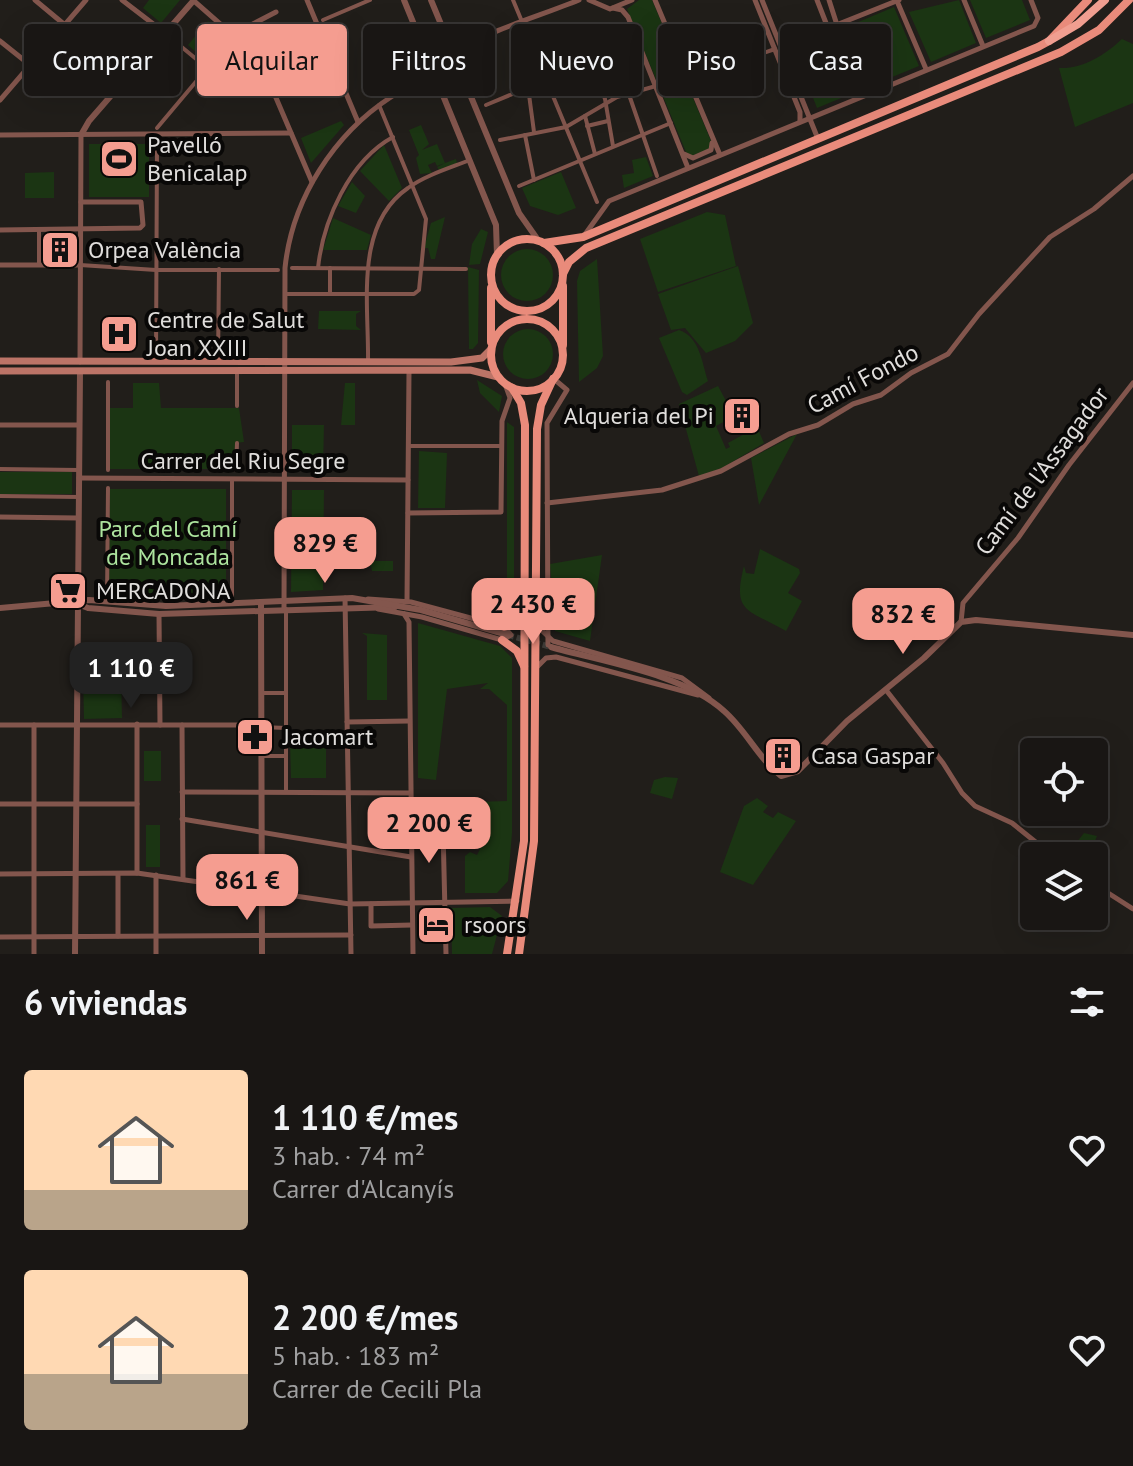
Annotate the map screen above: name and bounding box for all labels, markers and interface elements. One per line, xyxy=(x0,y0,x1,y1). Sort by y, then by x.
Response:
chip: Comprar xyxy=(24,24,181,96)
chip: Alquilar xyxy=(197,24,347,96)
chip: Filtros xyxy=(363,24,495,96)
chip: Nuevo xyxy=(511,24,642,96)
chip: Piso xyxy=(658,24,764,96)
chip: Casa xyxy=(780,24,891,96)
place label: Pavelló Benicalap xyxy=(147,129,247,188)
sports icon: Pavelló Benicalap xyxy=(98,138,140,180)
building icon: Orpea València xyxy=(39,229,81,271)
place label: Orpea València xyxy=(88,234,241,265)
place label: Centre de Salut Joan XXIII xyxy=(146,304,304,363)
hospital icon: Centre de Salut Joan XXIII xyxy=(98,313,140,355)
street label: Camí Fondo xyxy=(802,336,924,421)
street label: Camí de l'Assagador xyxy=(968,380,1115,561)
building icon: Alqueria del Pi xyxy=(721,395,763,437)
place label: Alqueria del Pi xyxy=(564,400,714,431)
street label: Carrer del Riu Segre xyxy=(141,445,345,476)
park label: Parc del Camí de Moncada xyxy=(99,513,237,572)
pin: 829 € xyxy=(269,517,381,585)
text: 829 € xyxy=(292,526,358,559)
supermarket icon: MERCADONA xyxy=(47,570,89,612)
place label: MERCADONA xyxy=(96,575,230,606)
pin: 2 430 € xyxy=(459,578,607,646)
text: 2 430 € xyxy=(490,587,576,620)
pin: 832 € xyxy=(847,588,959,656)
text: 832 € xyxy=(870,597,936,630)
pin: 1 110 € xyxy=(57,642,205,710)
text: 1 110 € xyxy=(88,651,174,684)
pharmacy icon: Jacomart xyxy=(234,716,276,758)
place label: Jacomart xyxy=(282,721,373,752)
building icon: Casa Gaspar xyxy=(762,735,804,777)
map controls xyxy=(1020,738,1108,930)
button: locate xyxy=(1020,738,1108,826)
place label: Casa Gaspar xyxy=(811,740,934,771)
pin: 2 200 € xyxy=(355,797,503,865)
text: 2 200 € xyxy=(386,806,472,839)
button: layers xyxy=(1020,842,1108,930)
pin: 861 € xyxy=(191,854,303,922)
text: 861 € xyxy=(214,863,280,896)
hotel icon: rsoors xyxy=(415,904,457,946)
place label: rsoors xyxy=(464,909,526,940)
text: 6 viviendas xyxy=(24,980,187,1024)
icon: filters xyxy=(1065,980,1109,1024)
text: 1 110 €/mes xyxy=(272,1095,458,1139)
icon: home xyxy=(88,1102,184,1198)
icon: heart xyxy=(1065,1128,1109,1172)
text: 3 hab. · 74 m² xyxy=(272,1139,425,1172)
text: Carrer d'Alcanyís xyxy=(272,1172,454,1205)
text: 2 200 €/mes xyxy=(272,1295,458,1339)
icon: home xyxy=(88,1302,184,1398)
icon: heart xyxy=(1065,1328,1109,1372)
text: 5 hab. · 183 m² xyxy=(272,1339,439,1372)
text: Carrer de Cecili Pla xyxy=(272,1372,482,1405)

